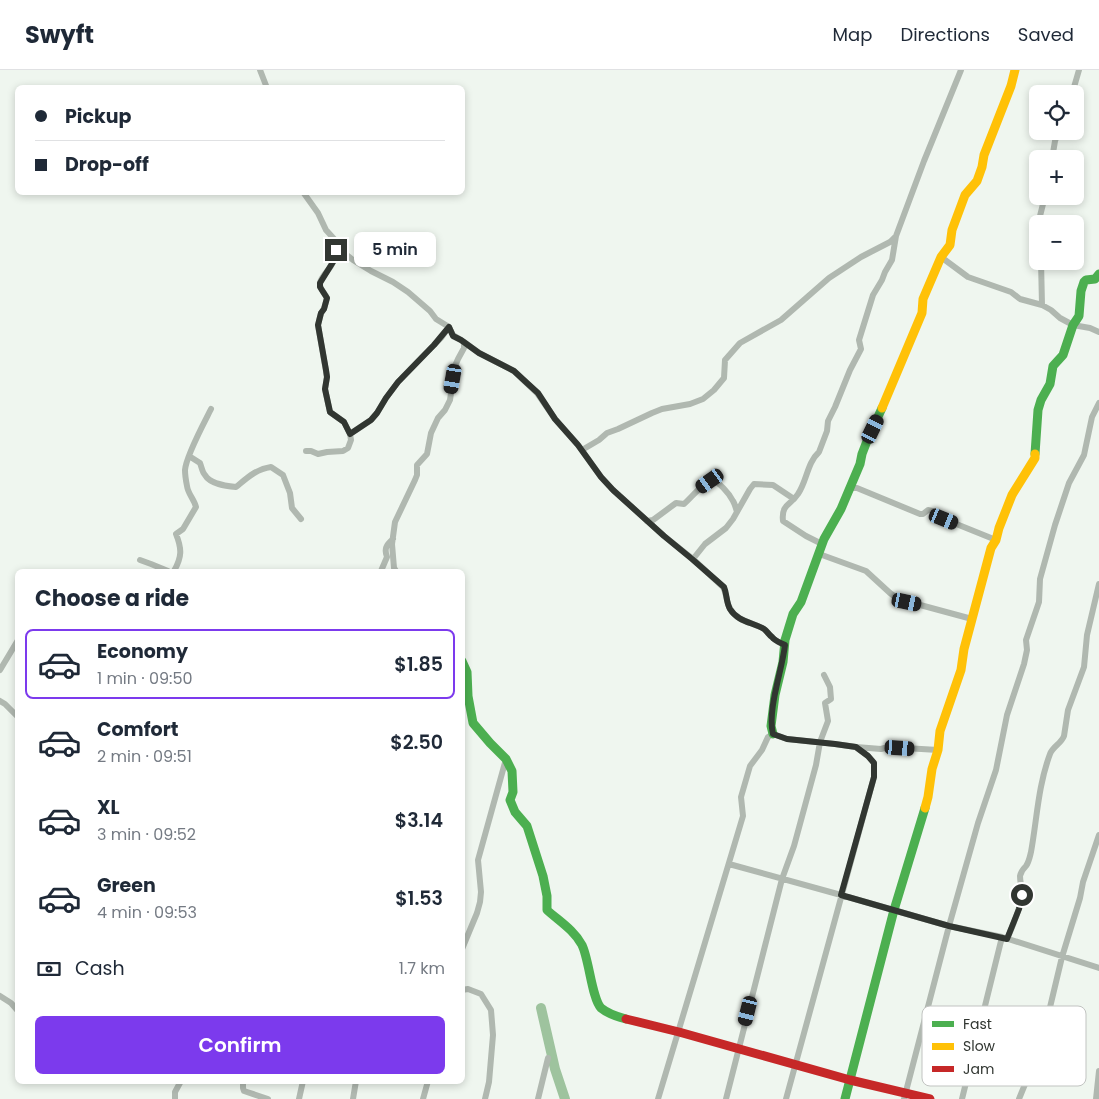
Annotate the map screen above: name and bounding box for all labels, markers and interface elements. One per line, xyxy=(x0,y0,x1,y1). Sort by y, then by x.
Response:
text: Swyft xyxy=(25,18,94,51)
text: Map xyxy=(833,22,872,47)
text: Directions xyxy=(900,22,990,47)
text: Saved xyxy=(1018,22,1074,47)
map controls xyxy=(1029,85,1084,270)
button: locate xyxy=(1029,85,1084,140)
text: Pickup xyxy=(65,103,131,130)
button: + xyxy=(1029,150,1084,205)
text: Drop-off xyxy=(65,151,149,178)
button: − xyxy=(1029,215,1084,270)
callout: 5 min xyxy=(354,232,436,268)
text: 5 min xyxy=(372,238,418,261)
route end xyxy=(325,239,347,261)
car xyxy=(443,363,462,395)
car xyxy=(859,412,886,446)
car xyxy=(693,466,726,496)
car xyxy=(927,506,960,532)
text: Choose a ride xyxy=(35,583,189,614)
car xyxy=(890,592,923,612)
text: Economy xyxy=(97,638,188,665)
icon: car xyxy=(37,642,82,687)
text: $1.85 xyxy=(394,651,443,678)
text: 1 min · 09:50 xyxy=(97,667,193,690)
text: Comfort xyxy=(97,716,179,743)
icon: car xyxy=(37,720,82,765)
text: $2.50 xyxy=(390,729,443,756)
car xyxy=(884,739,915,757)
text: 2 min · 09:51 xyxy=(97,745,192,768)
text: XL xyxy=(97,794,120,821)
icon: car xyxy=(37,798,82,843)
text: $3.14 xyxy=(395,807,443,834)
text: 3 min · 09:52 xyxy=(97,823,196,846)
text: Green xyxy=(97,872,156,899)
icon: car xyxy=(37,876,82,921)
route start xyxy=(1011,884,1033,906)
text: $1.53 xyxy=(395,885,443,912)
text: 4 min · 09:53 xyxy=(97,901,197,924)
icon: cash xyxy=(35,955,63,983)
text: Cash xyxy=(75,955,125,982)
text: 1.7 km xyxy=(399,957,445,980)
car xyxy=(737,995,758,1027)
legend xyxy=(922,1006,1086,1086)
text: Fast xyxy=(963,1014,992,1034)
button: Confirm xyxy=(35,1016,445,1074)
text: Slow xyxy=(963,1036,996,1056)
text: Jam xyxy=(963,1059,994,1079)

